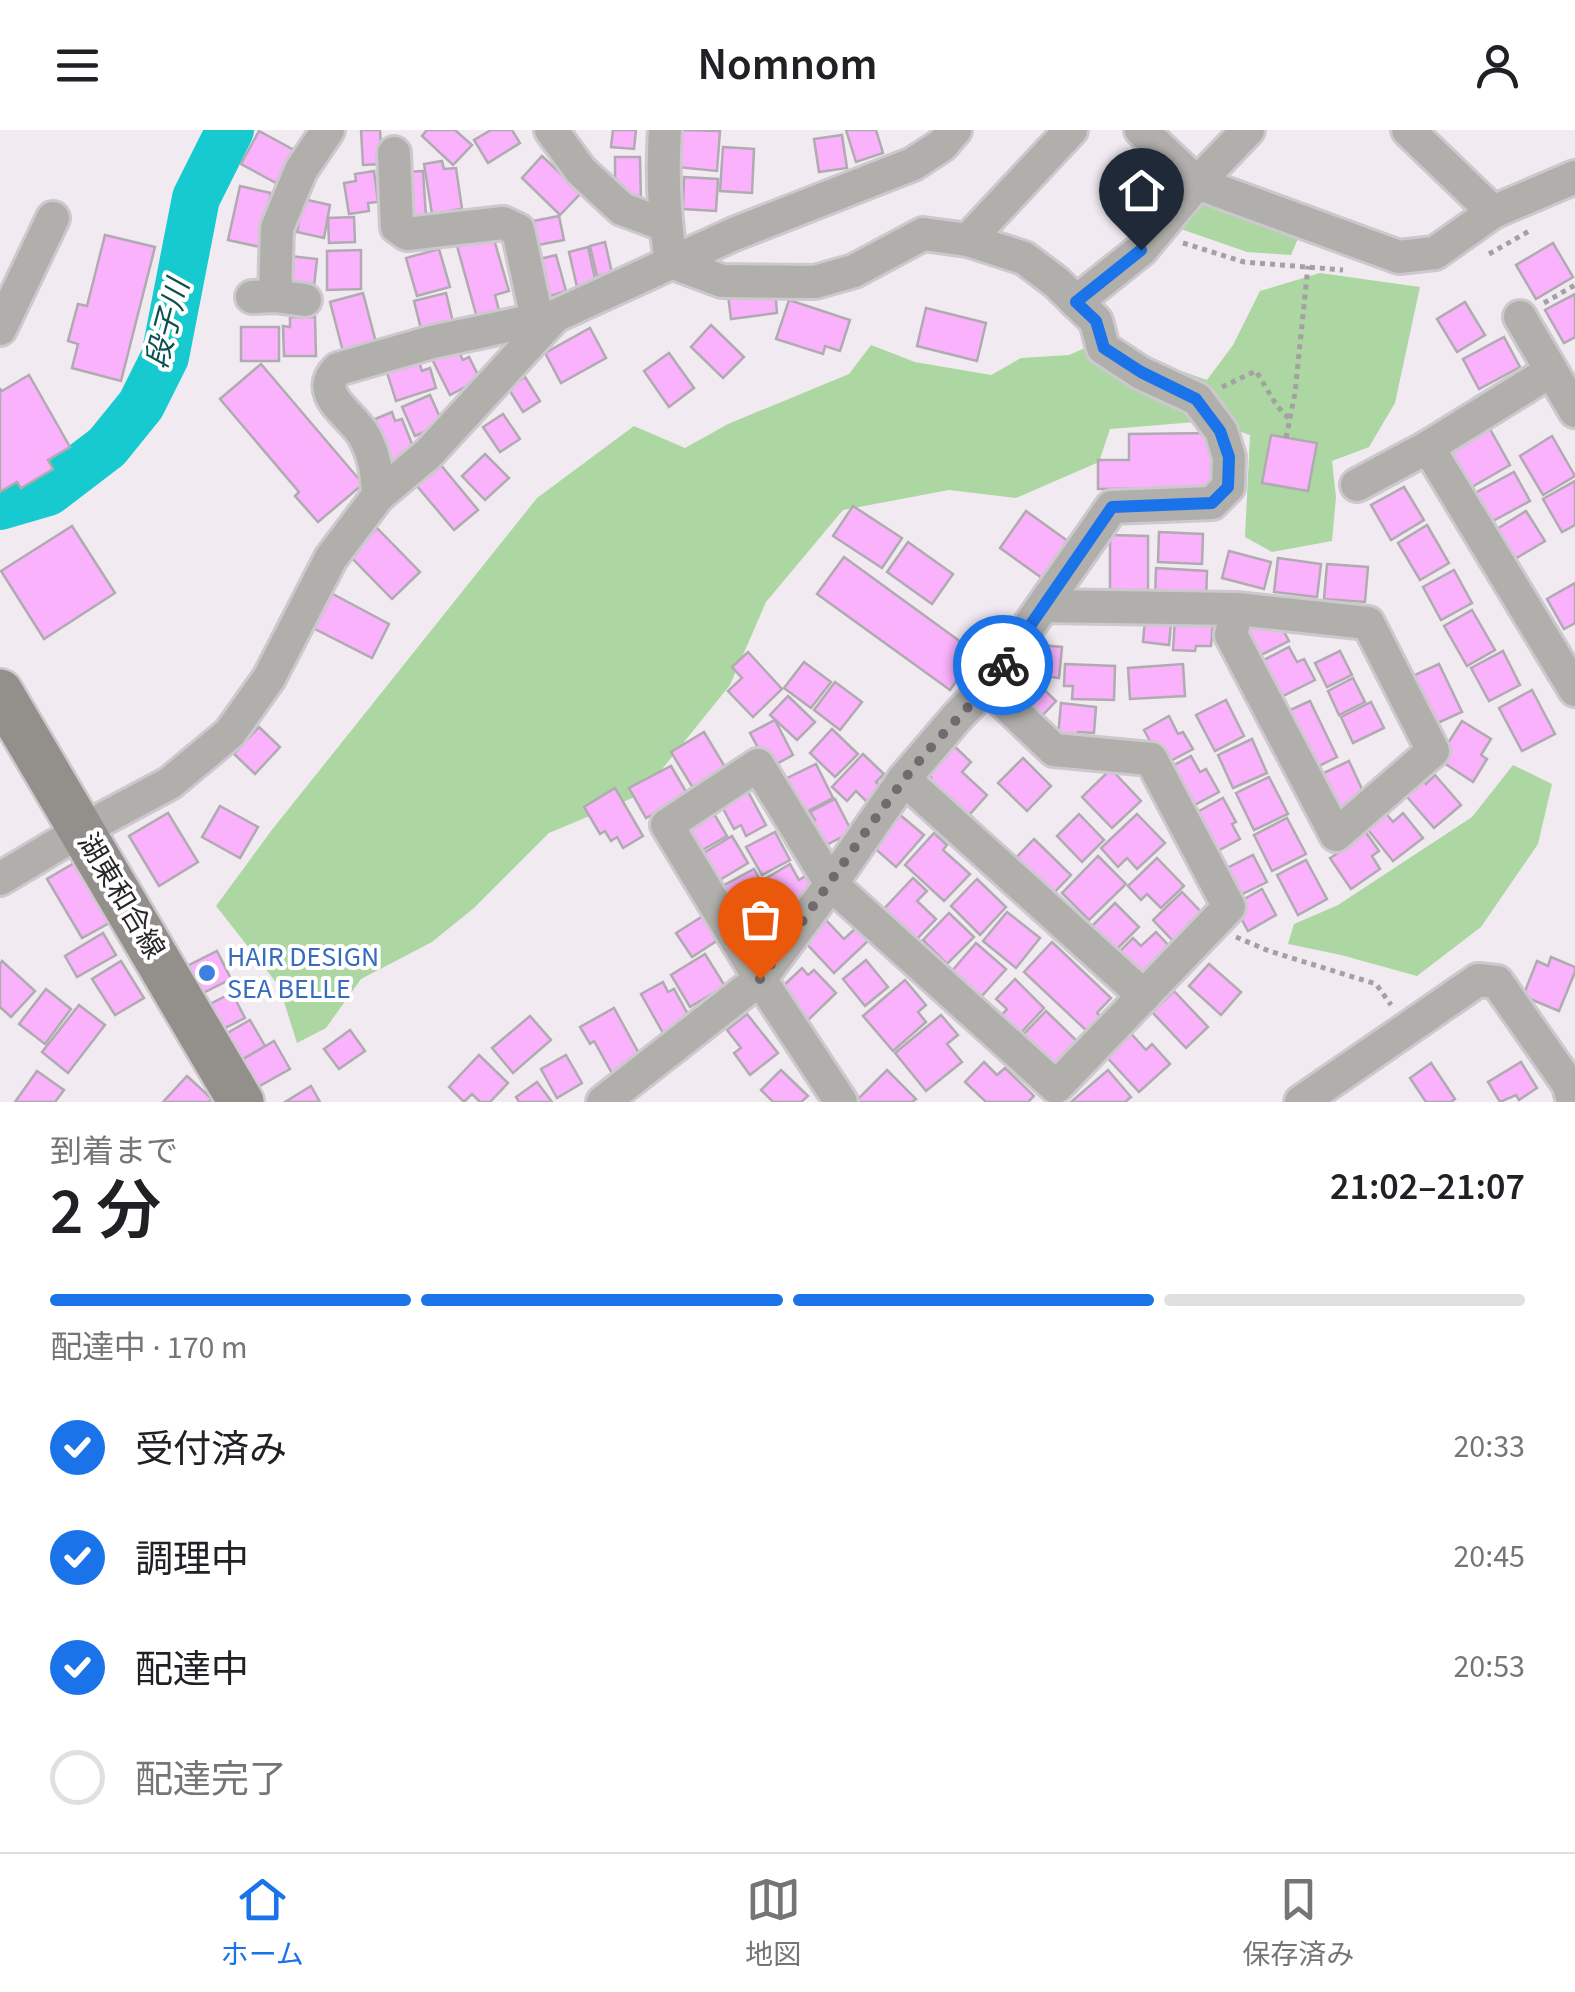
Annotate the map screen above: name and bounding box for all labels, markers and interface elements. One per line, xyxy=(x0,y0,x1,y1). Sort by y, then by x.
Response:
text: Nomnom xyxy=(697,33,878,97)
icon: menu xyxy=(50,38,105,93)
icon: person xyxy=(1470,38,1525,93)
pin xyxy=(1099,148,1184,251)
icon: home xyxy=(1114,163,1169,218)
water label: 段子川 xyxy=(136,272,201,373)
courier xyxy=(953,615,1053,715)
icon: bike xyxy=(976,638,1031,693)
street label: 湖東和合線 xyxy=(68,826,174,966)
pin xyxy=(718,877,803,980)
icon: bag xyxy=(733,892,788,947)
place label: HAIR DESIGN SEA BELLE xyxy=(227,937,379,1009)
marker: HAIR DESIGN SEA BELLE xyxy=(196,962,218,984)
text: 到着まで xyxy=(50,1129,178,1175)
text: 21:02–21:07 xyxy=(1330,1160,1525,1214)
text: 2 分 xyxy=(50,1166,161,1259)
text: 配達中 · 170 m xyxy=(50,1325,247,1371)
icon: check xyxy=(50,1420,105,1475)
text: 受付済み xyxy=(135,1423,287,1477)
text: 20:33 xyxy=(1453,1424,1525,1470)
icon: check xyxy=(50,1530,105,1585)
text: 調理中 xyxy=(135,1533,249,1587)
text: 20:45 xyxy=(1453,1534,1525,1580)
icon: check xyxy=(50,1640,105,1695)
text: 配達中 xyxy=(135,1643,249,1697)
text: 20:53 xyxy=(1453,1644,1525,1690)
text: 配達完了 xyxy=(135,1753,287,1807)
tab: ホーム xyxy=(221,1872,304,1975)
tab: 地図 xyxy=(745,1872,801,1975)
tab: 保存済み xyxy=(1242,1872,1354,1975)

